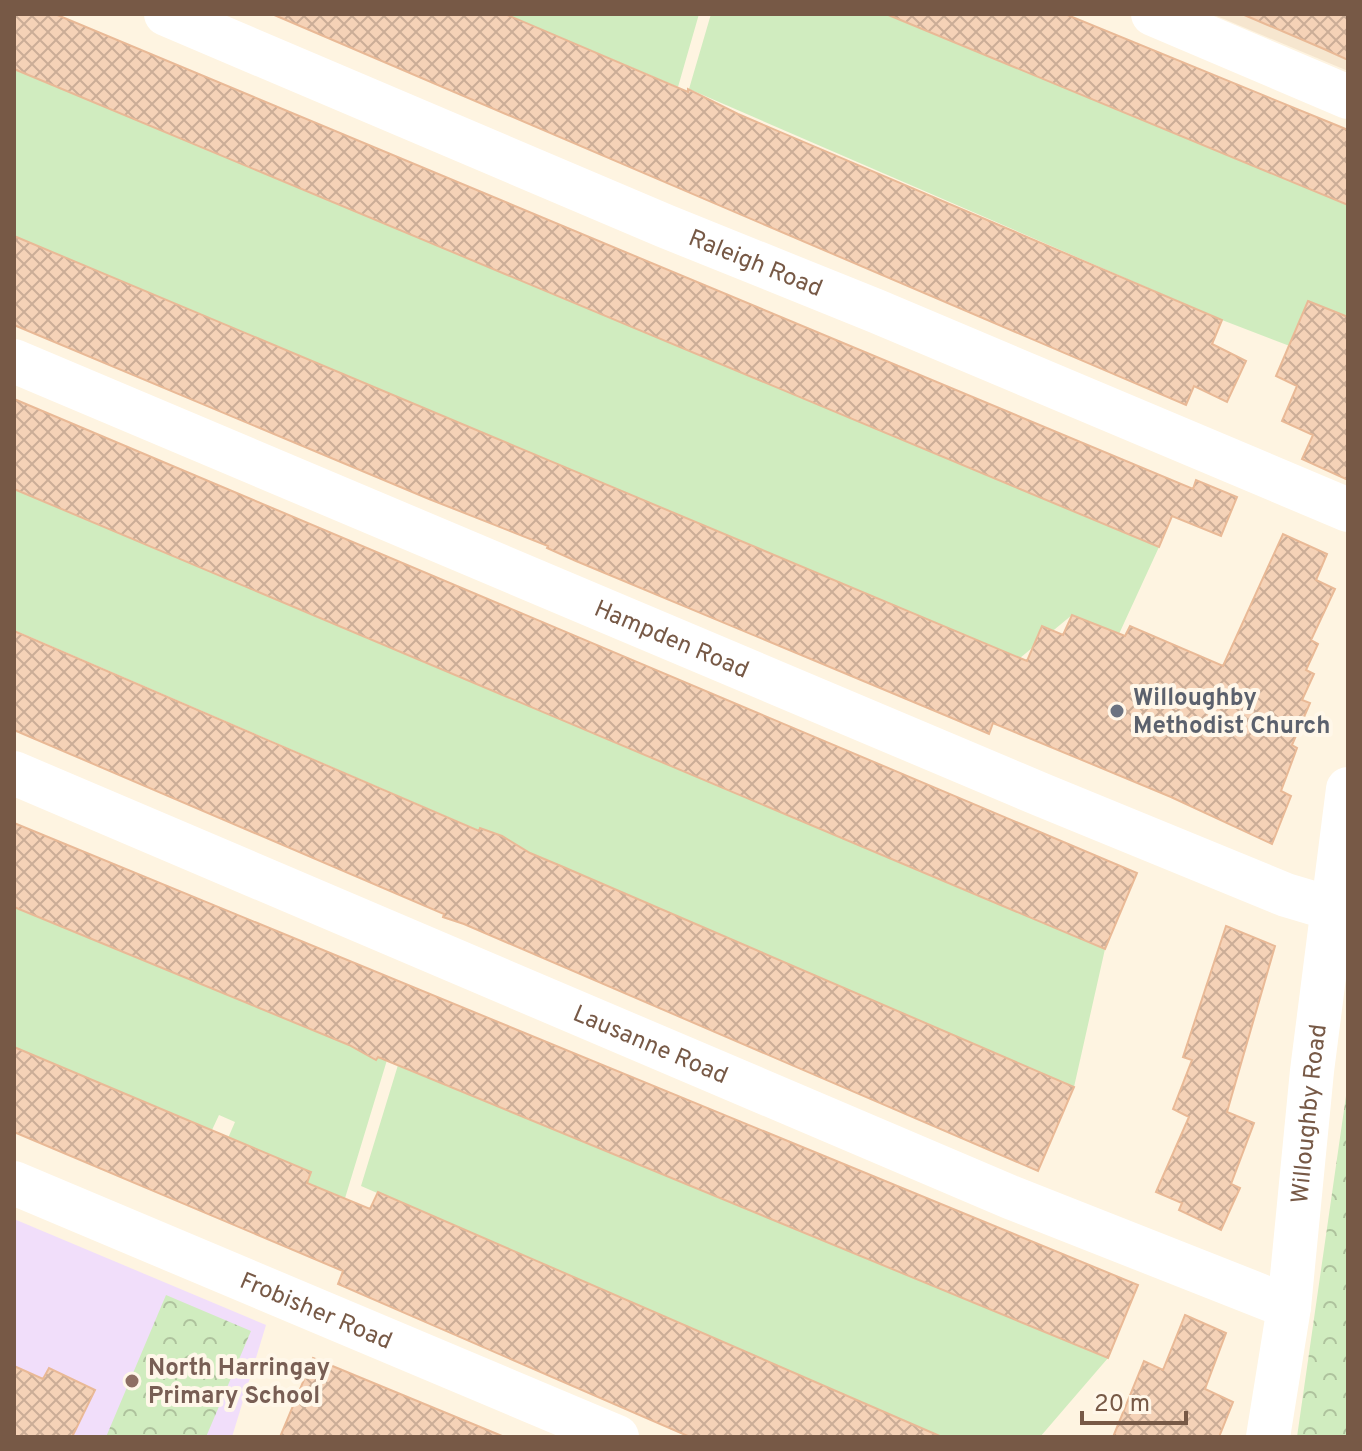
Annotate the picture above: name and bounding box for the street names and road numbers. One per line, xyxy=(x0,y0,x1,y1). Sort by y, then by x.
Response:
street label: Raleigh Road xyxy=(684,224,826,305)
street label: Hampden Road xyxy=(589,595,753,686)
street label: Lausanne Road xyxy=(568,1000,732,1092)
street label: Willoughby Road xyxy=(1286,1023,1335,1205)
street label: Frobisher Road xyxy=(235,1267,396,1358)

